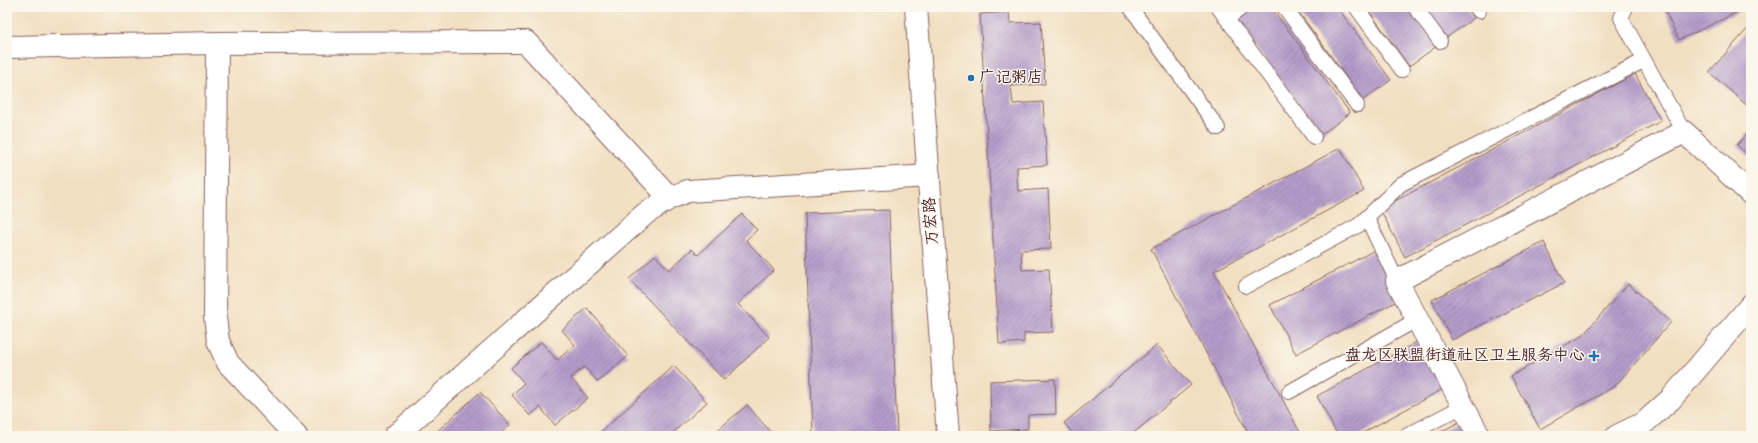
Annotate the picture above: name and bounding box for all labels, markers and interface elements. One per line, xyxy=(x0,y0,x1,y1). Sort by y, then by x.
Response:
place label: 广记粥店 xyxy=(979,67,1043,90)
marker: 广记粥店 xyxy=(966,73,976,83)
street label: 万宏路 xyxy=(919,196,945,246)
place label: 盘龙区联盟街道社区卫生服务中心 xyxy=(1345,345,1585,368)
marker: 盘龙区联盟街道社区卫生服务中心 xyxy=(1588,350,1600,362)

